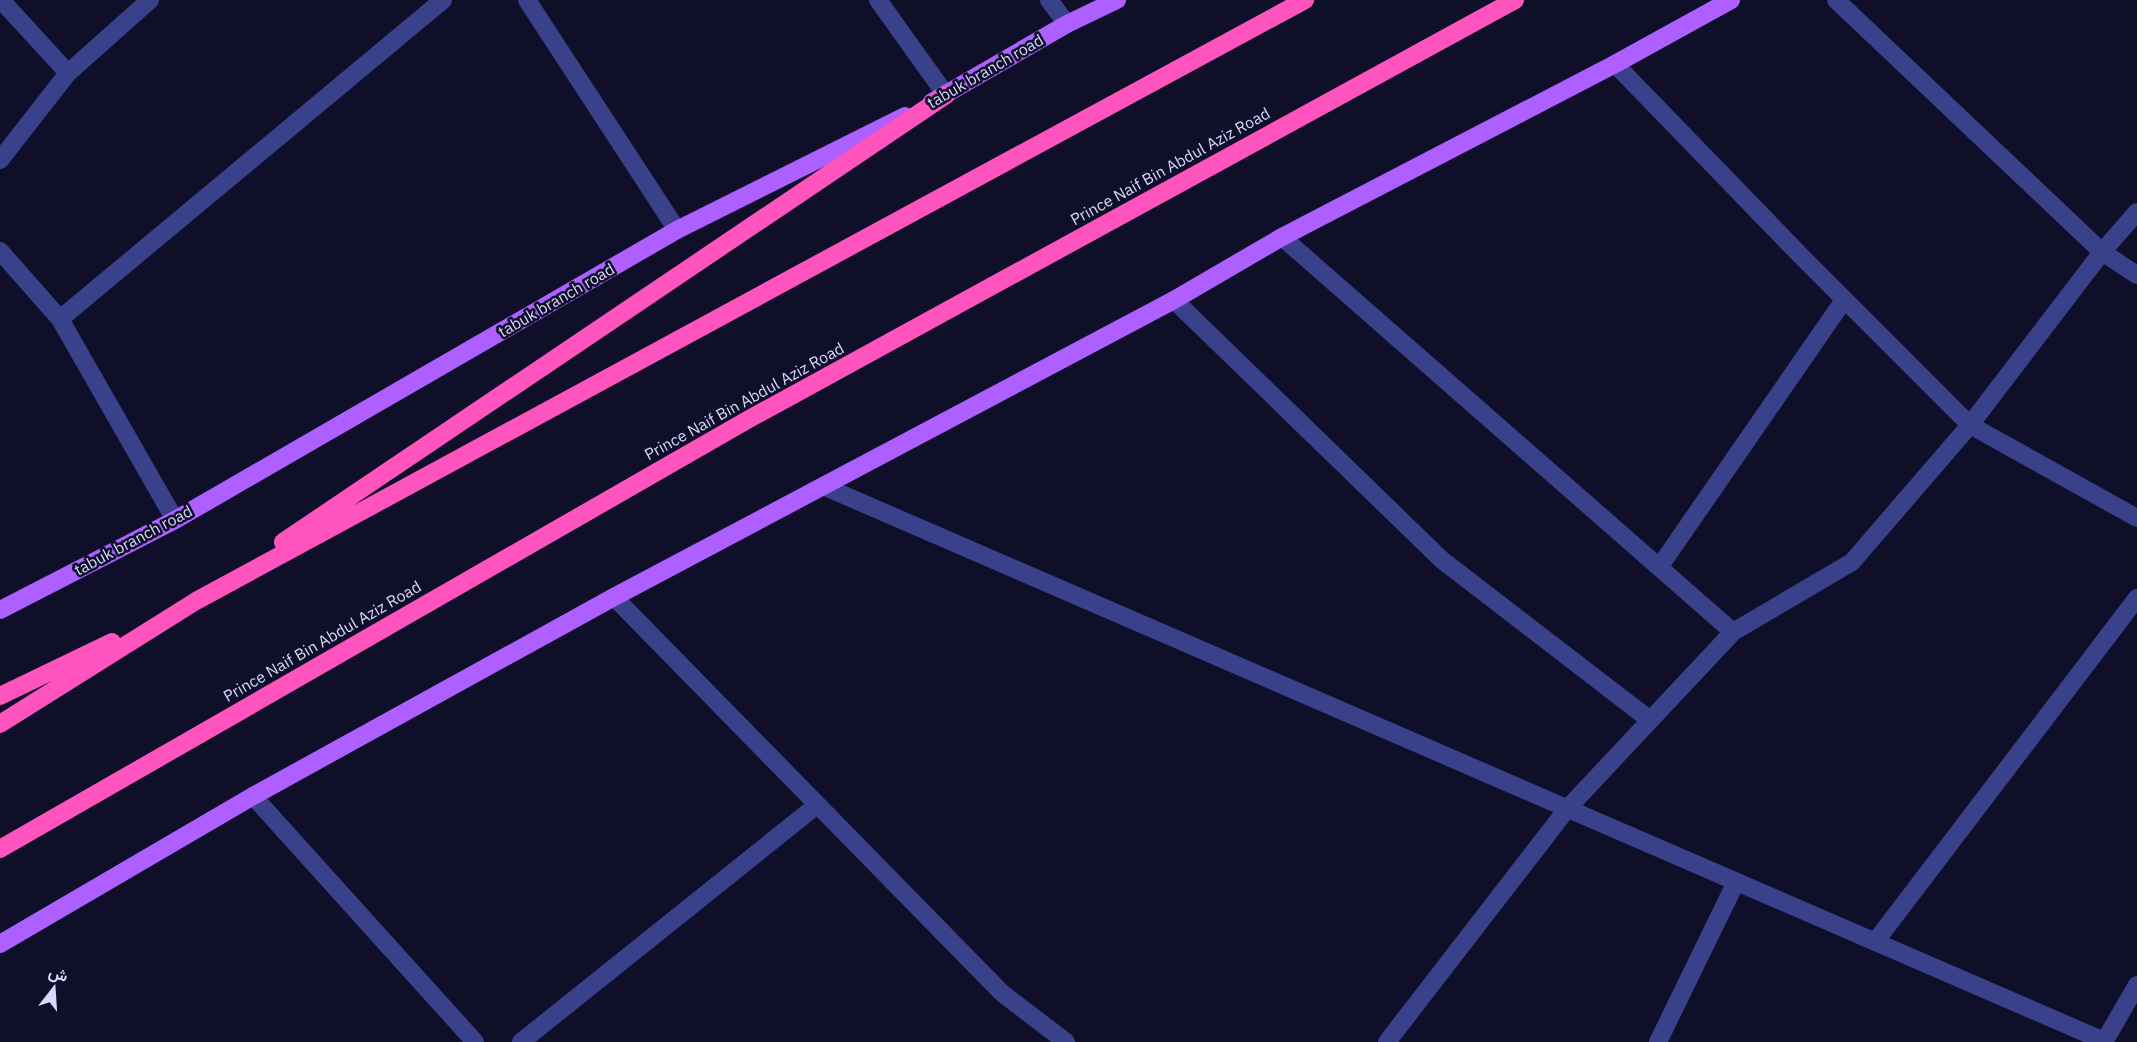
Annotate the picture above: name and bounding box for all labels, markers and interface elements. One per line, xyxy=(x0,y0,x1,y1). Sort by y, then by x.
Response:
street label: tabuk branch road xyxy=(923,30,1047,112)
street label: Prince Naif Bin Abdul Aziz Road xyxy=(1067,103,1273,229)
street label: tabuk branch road xyxy=(494,259,618,341)
street label: Prince Naif Bin Abdul Aziz Road xyxy=(641,338,847,464)
street label: tabuk branch road xyxy=(70,500,196,580)
street label: Prince Naif Bin Abdul Aziz Road xyxy=(220,576,424,706)
north arrow xyxy=(24,958,84,1018)
text: ش xyxy=(46,961,71,986)

